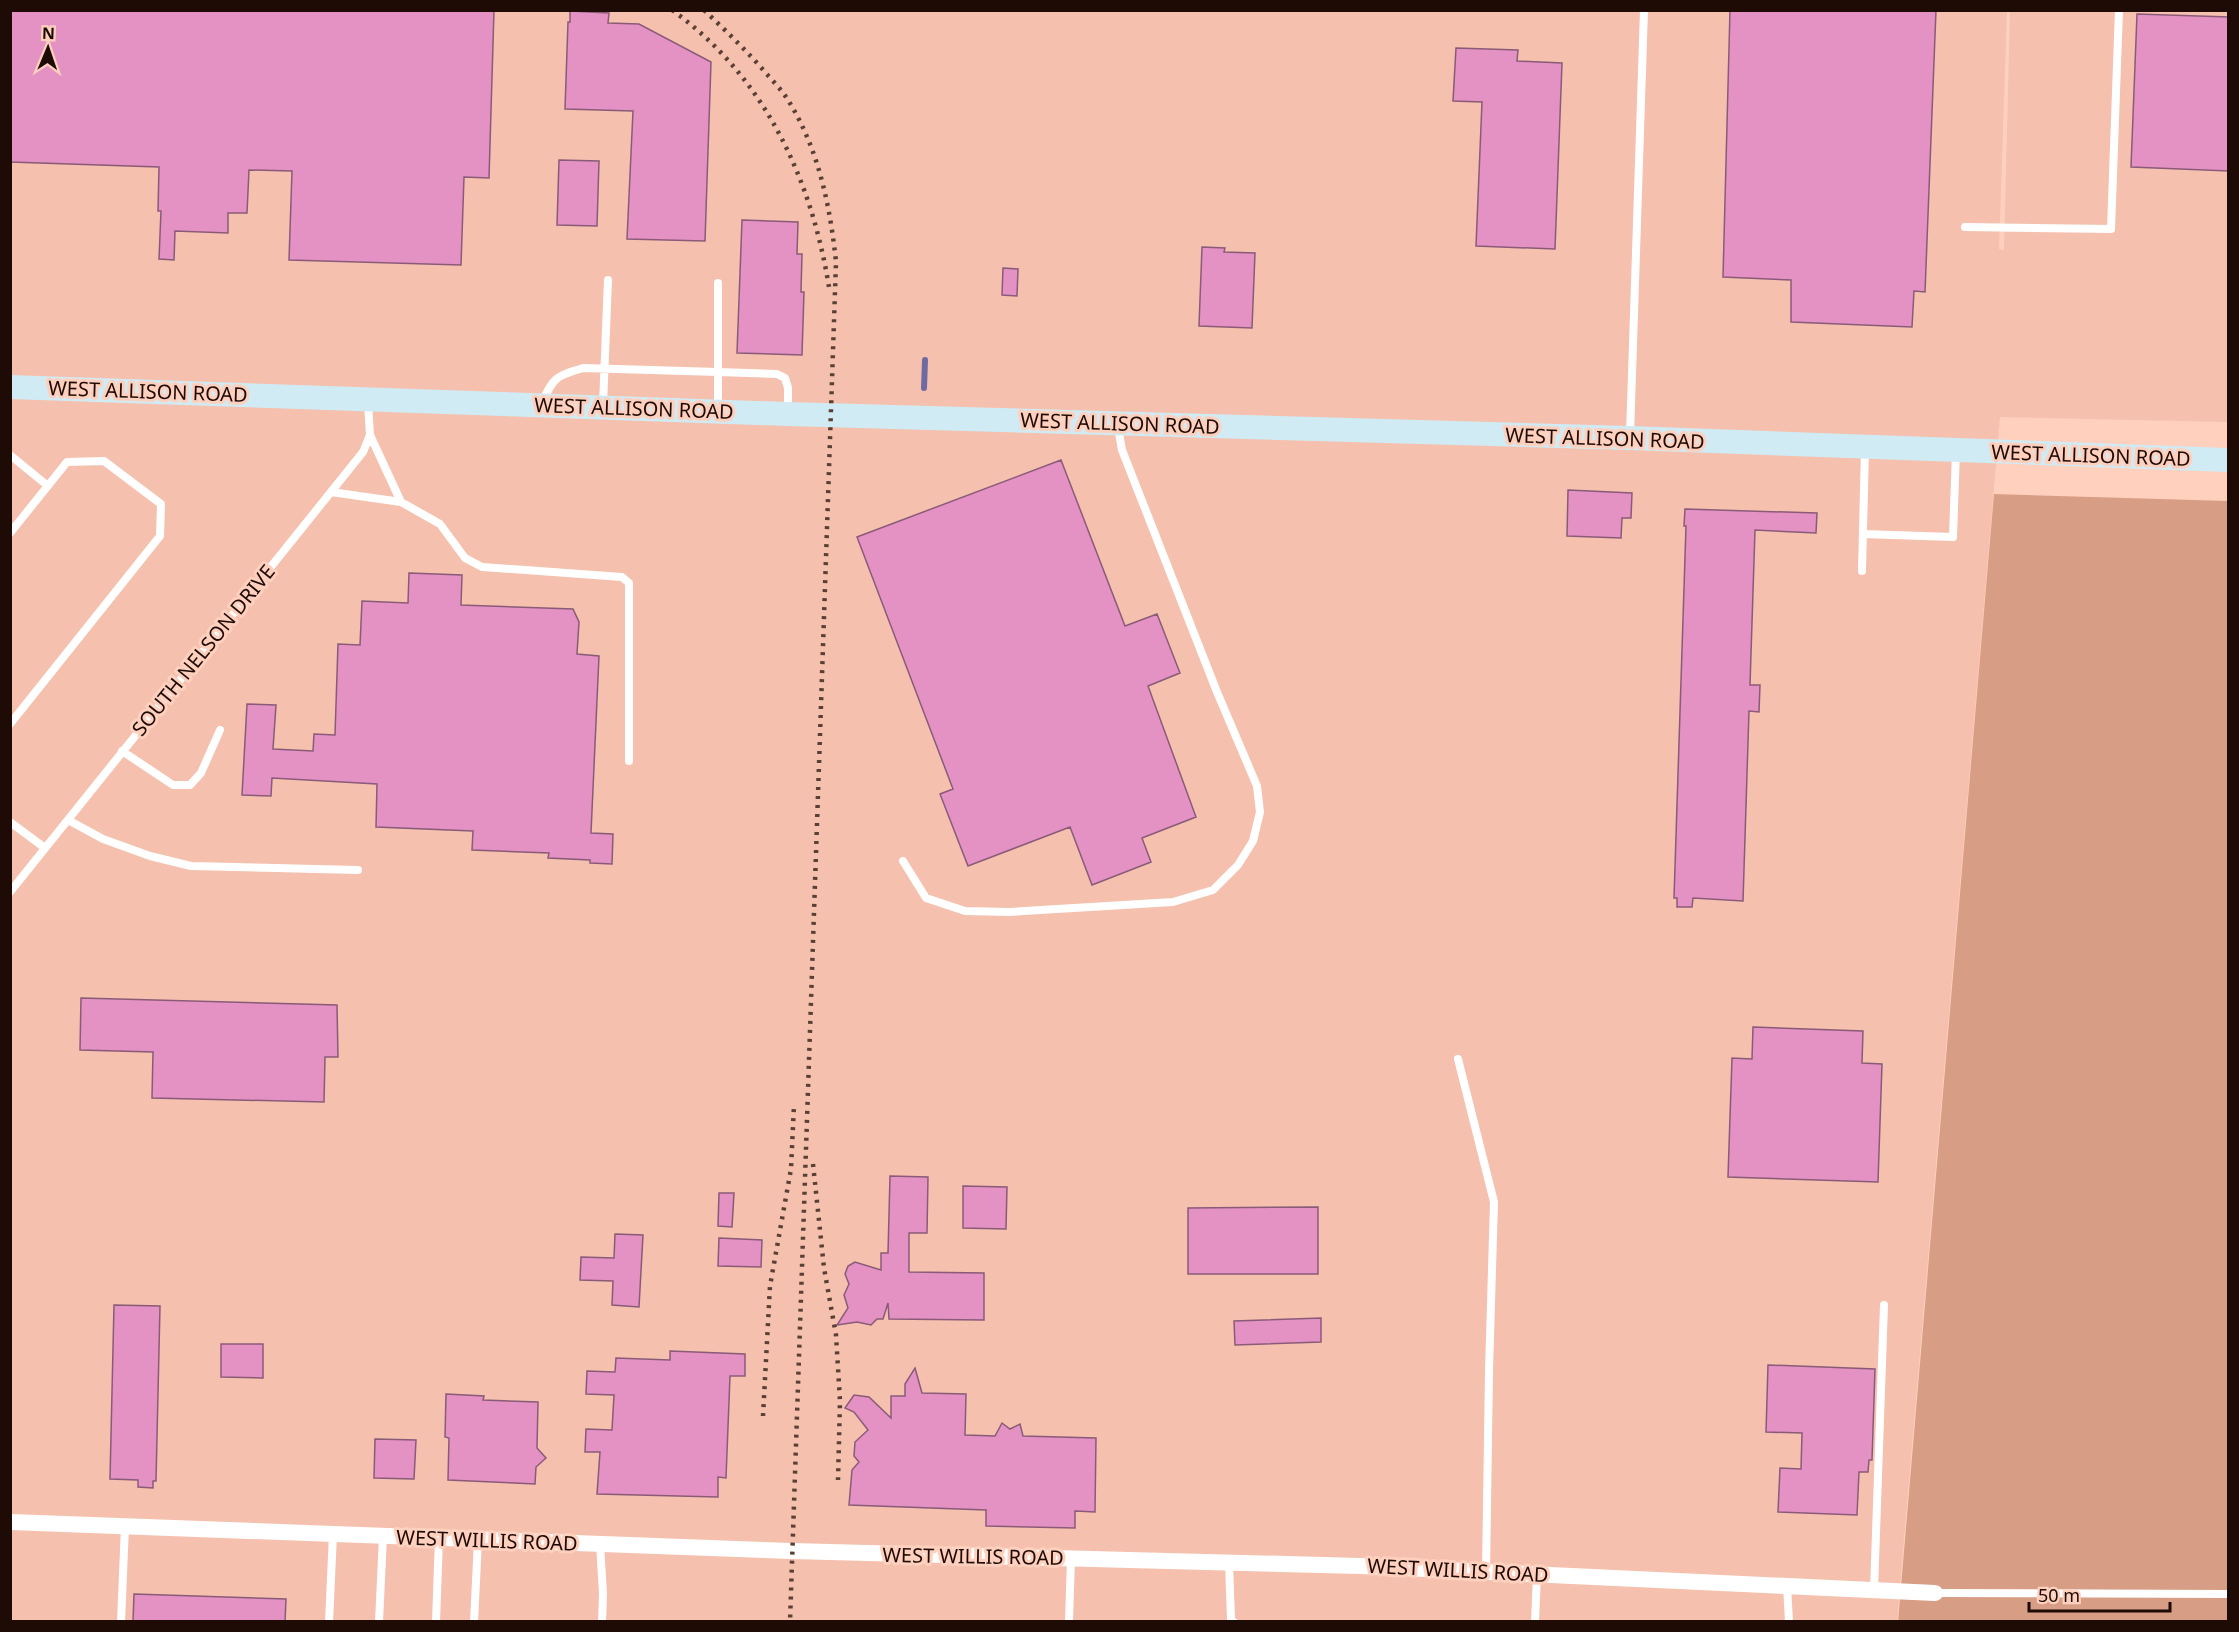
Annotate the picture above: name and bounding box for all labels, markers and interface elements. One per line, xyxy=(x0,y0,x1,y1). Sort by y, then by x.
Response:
north arrow xyxy=(18,18,78,78)
text: N xyxy=(42,22,55,44)
street label: WEST ALLISON ROAD xyxy=(48,374,248,408)
street label: WEST ALLISON ROAD xyxy=(534,391,734,425)
street label: WEST ALLISON ROAD xyxy=(1020,406,1220,440)
street label: WEST ALLISON ROAD xyxy=(1505,421,1705,455)
street label: WEST ALLISON ROAD xyxy=(1991,438,2191,472)
street label: SOUTH NELSON DRIVE xyxy=(125,559,281,741)
street label: WEST WILLIS ROAD xyxy=(396,1523,578,1557)
street label: WEST WILLIS ROAD xyxy=(882,1541,1064,1571)
street label: WEST WILLIS ROAD xyxy=(1367,1552,1549,1588)
scale bar xyxy=(2029,1575,2170,1613)
text: 50 m xyxy=(2038,1583,2080,1607)

